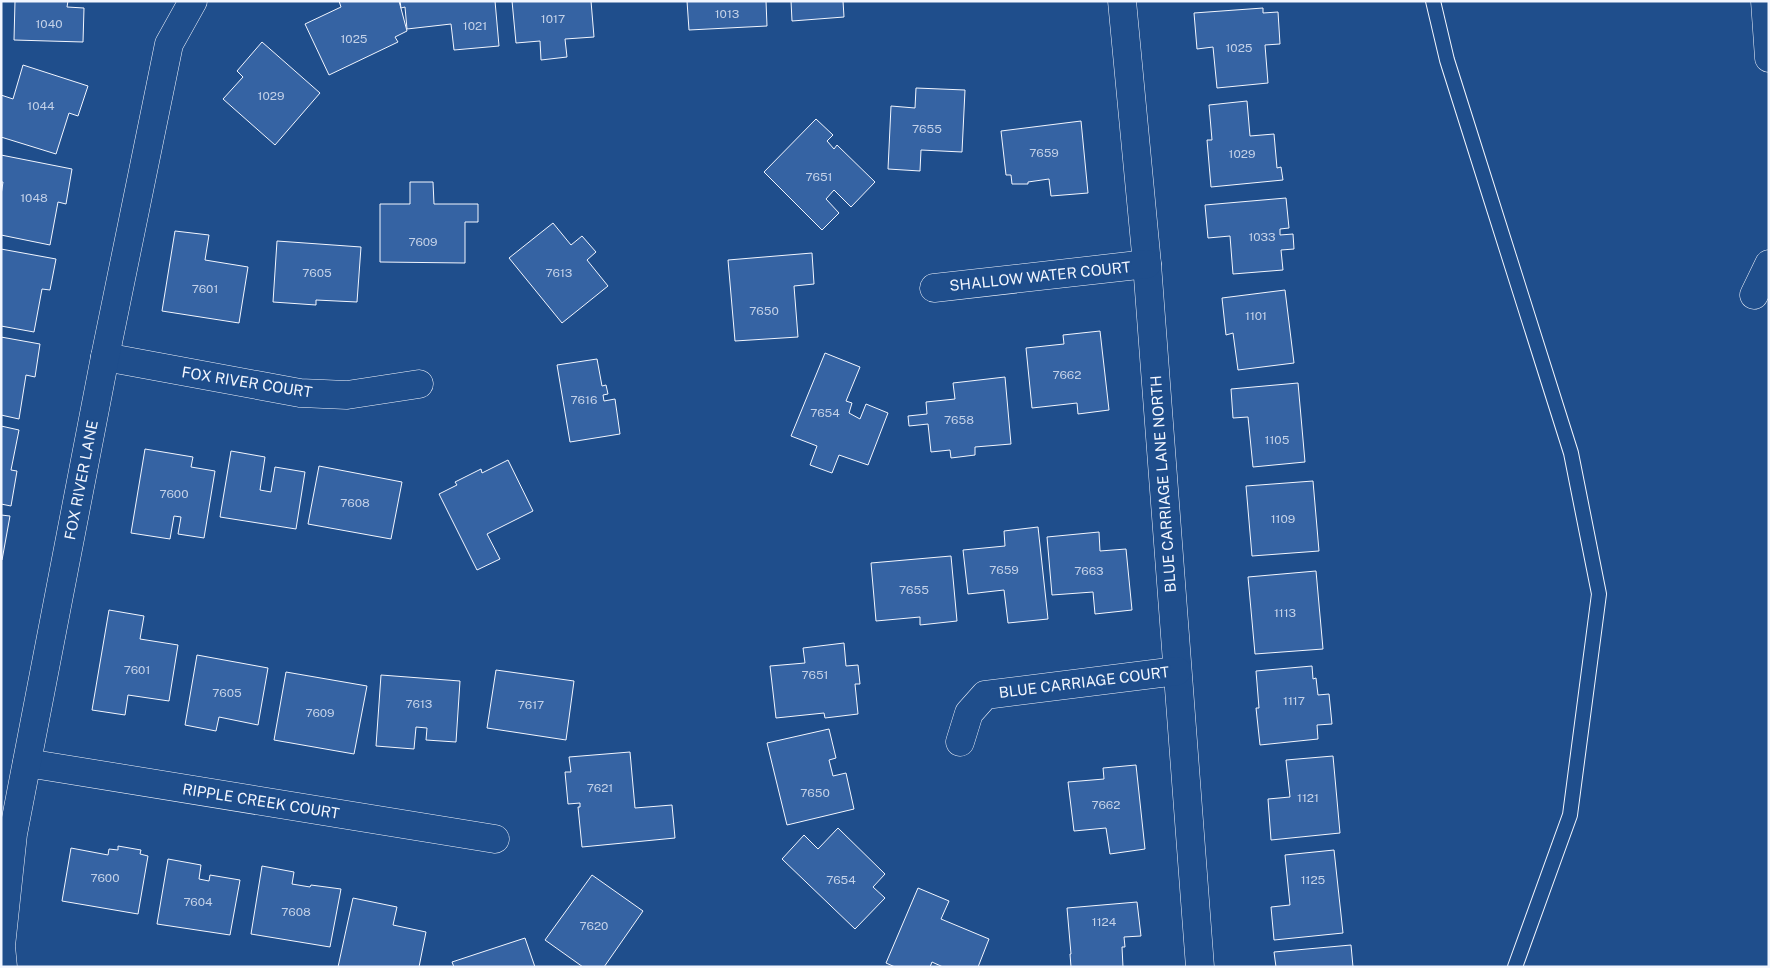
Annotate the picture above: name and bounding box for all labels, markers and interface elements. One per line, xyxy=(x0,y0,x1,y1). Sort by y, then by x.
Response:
house number: 1013 xyxy=(715,7,739,21)
house number: 1017 xyxy=(541,12,565,26)
house number: 1040 xyxy=(35,17,63,31)
house number: 1021 xyxy=(463,19,487,33)
house number: 1025 xyxy=(340,32,368,46)
house number: 1025 xyxy=(1225,41,1253,55)
house number: 1029 xyxy=(258,89,284,103)
house number: 1044 xyxy=(27,99,55,113)
house number: 7655 xyxy=(912,122,942,136)
house number: 7659 xyxy=(1029,146,1059,160)
house number: 1029 xyxy=(1229,147,1255,161)
house number: 7651 xyxy=(805,170,833,184)
house number: 1048 xyxy=(20,191,48,205)
house number: 1033 xyxy=(1248,230,1276,244)
house number: 7609 xyxy=(408,235,438,249)
street label: SHALLOW WATER COURT xyxy=(949,258,1132,294)
house number: 7605 xyxy=(302,266,332,280)
house number: 7613 xyxy=(546,266,572,280)
house number: 7601 xyxy=(192,282,218,296)
house number: 7650 xyxy=(749,304,779,318)
house number: 1101 xyxy=(1245,309,1267,323)
street label: FOX RIVER COURT xyxy=(181,363,314,401)
house number: 7662 xyxy=(1053,368,1081,382)
street label: BLUE CARRIAGE LANE NORTH xyxy=(1147,375,1179,593)
house number: 7616 xyxy=(571,393,597,407)
house number: 7654 xyxy=(810,406,840,420)
house number: 7658 xyxy=(944,413,974,427)
street label: FOX RIVER LANE xyxy=(61,419,101,541)
house number: 1105 xyxy=(1265,433,1290,447)
house number: 7600 xyxy=(160,487,188,501)
house number: 7608 xyxy=(340,496,370,510)
house number: 1109 xyxy=(1271,512,1295,526)
house number: 7659 xyxy=(989,563,1019,577)
house number: 7663 xyxy=(1074,564,1104,578)
house number: 7655 xyxy=(899,583,929,597)
house number: 1113 xyxy=(1274,606,1296,620)
house number: 7601 xyxy=(124,663,150,677)
street label: BLUE CARRIAGE COURT xyxy=(998,663,1170,701)
house number: 7651 xyxy=(801,668,829,682)
house number: 7605 xyxy=(212,686,242,700)
house number: 1117 xyxy=(1283,694,1305,708)
house number: 7613 xyxy=(406,697,432,711)
house number: 7617 xyxy=(518,698,544,712)
house number: 7609 xyxy=(305,706,335,720)
street label: RIPPLE CREEK COURT xyxy=(181,780,341,822)
house number: 7621 xyxy=(587,781,613,795)
house number: 7650 xyxy=(800,786,830,800)
house number: 1121 xyxy=(1297,791,1319,805)
house number: 7662 xyxy=(1092,798,1120,812)
house number: 7600 xyxy=(91,871,119,885)
house number: 7654 xyxy=(826,873,856,887)
house number: 1125 xyxy=(1301,873,1326,887)
house number: 7604 xyxy=(183,895,213,909)
house number: 7608 xyxy=(281,905,311,919)
house number: 1124 xyxy=(1092,915,1117,929)
house number: 7620 xyxy=(580,919,608,933)

